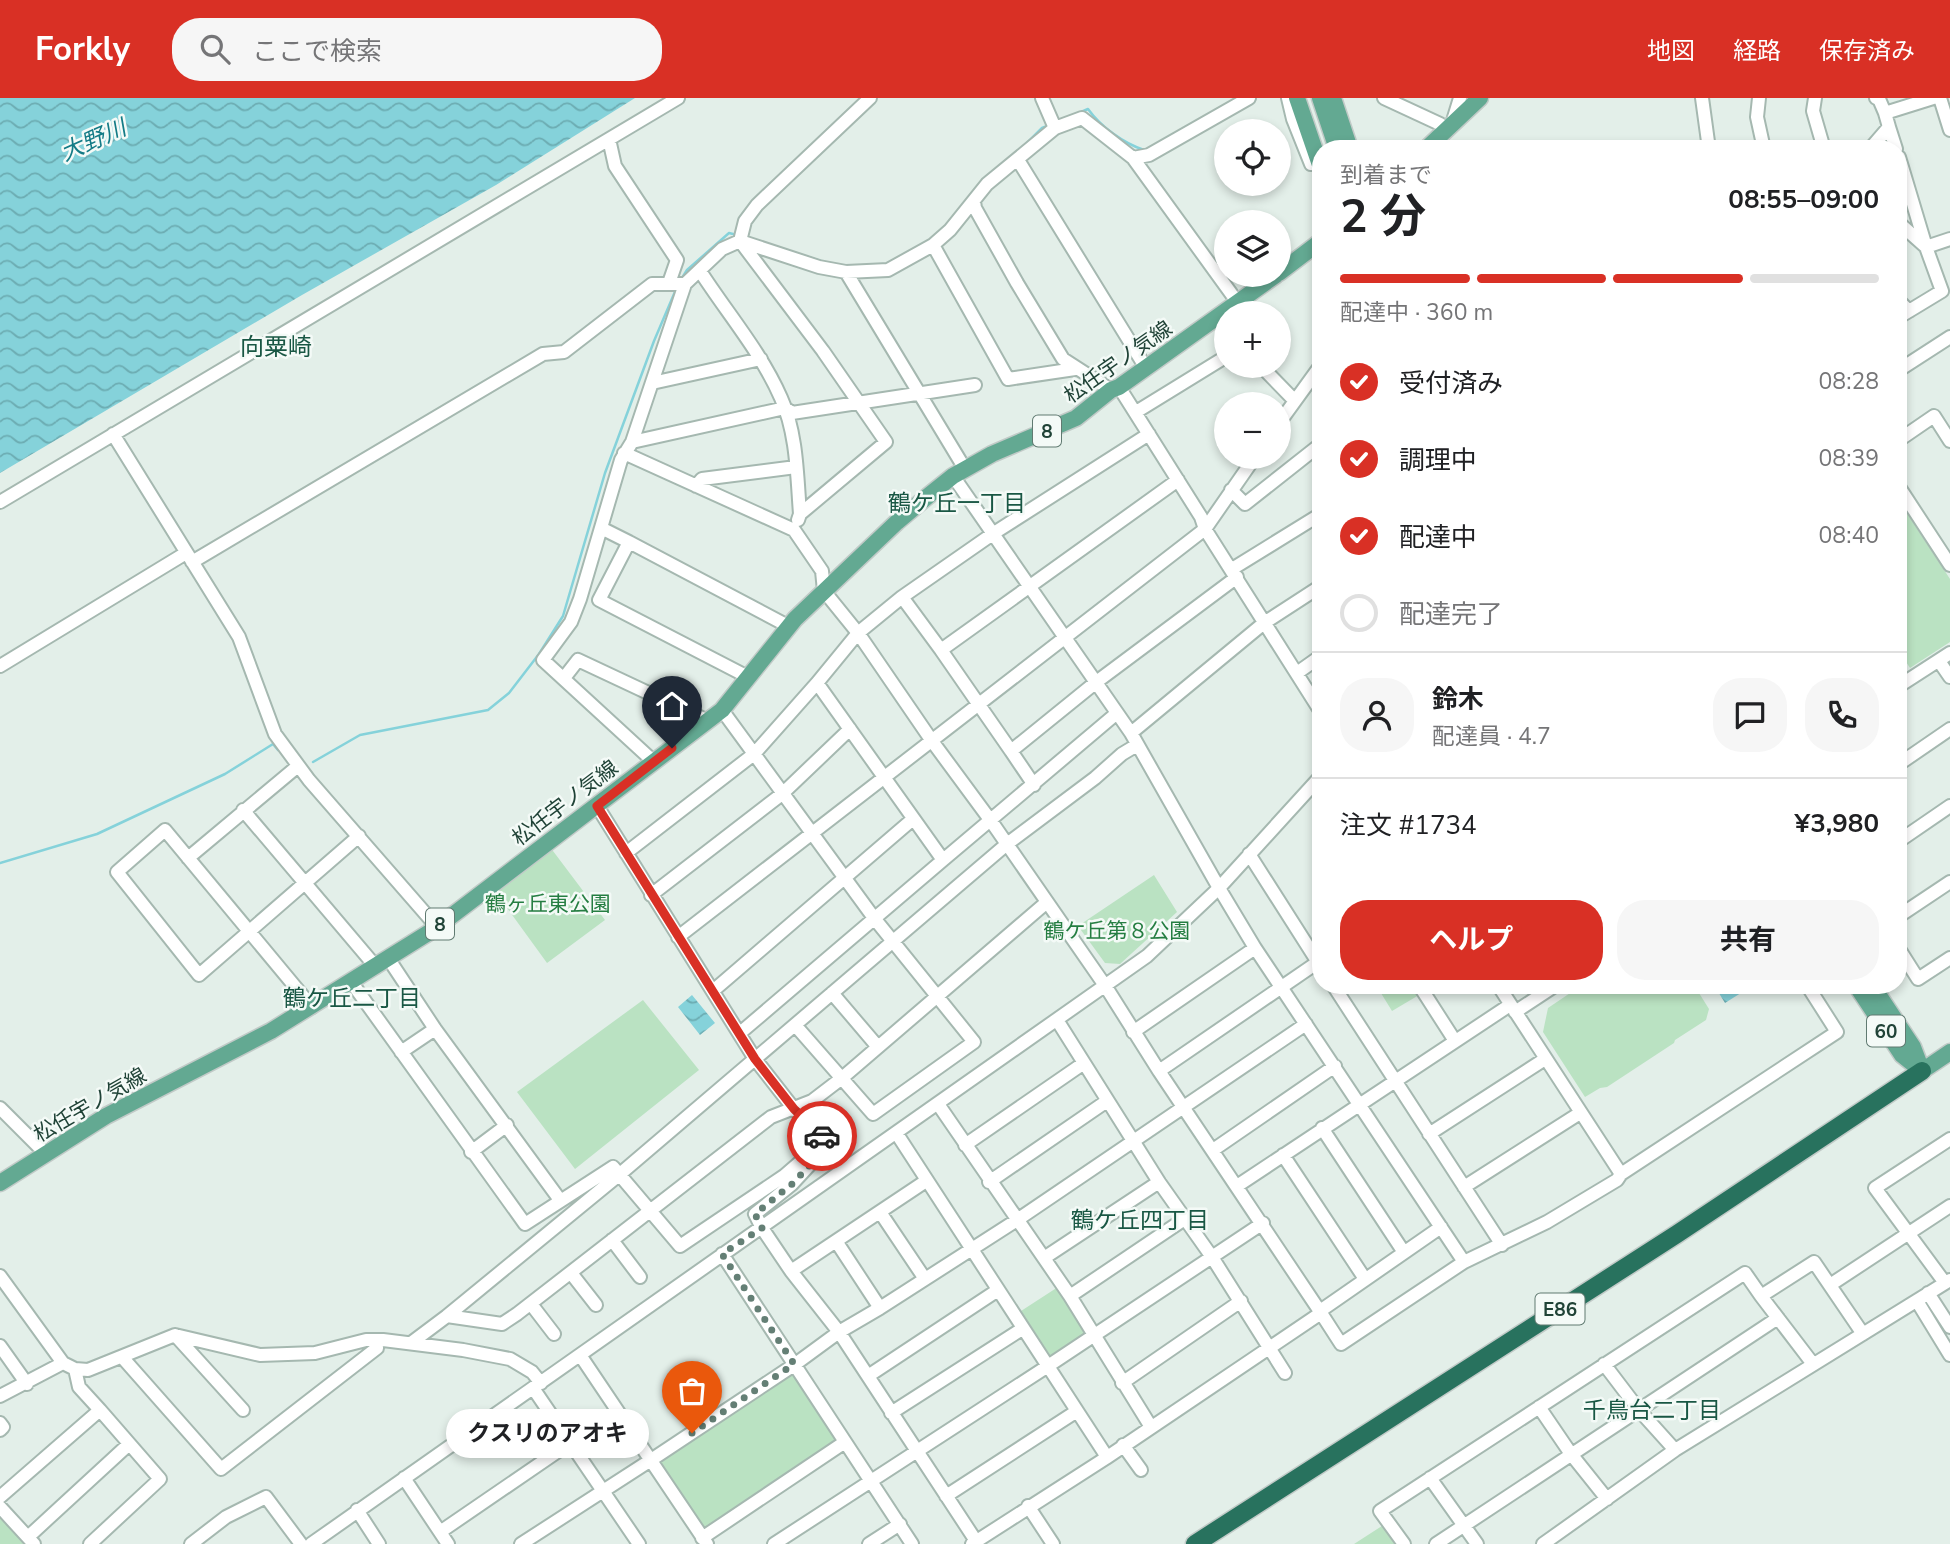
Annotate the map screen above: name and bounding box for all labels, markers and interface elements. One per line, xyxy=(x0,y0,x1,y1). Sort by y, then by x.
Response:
search box xyxy=(172,18,662,81)
text: Forkly xyxy=(35,27,130,72)
icon: search xyxy=(196,30,234,68)
text: ここで検索 xyxy=(252,34,382,69)
text: 地図 xyxy=(1647,35,1695,67)
text: 経路 xyxy=(1733,35,1781,67)
text: 保存済み xyxy=(1819,35,1915,67)
water label: 大野川 xyxy=(55,111,134,169)
map controls xyxy=(1214,119,1291,469)
button: locate xyxy=(1214,119,1291,196)
text: 到着まで xyxy=(1340,160,1432,191)
text: 08:55–09:00 xyxy=(1728,182,1879,217)
text: 2 分 xyxy=(1340,185,1426,248)
button: layers xyxy=(1214,210,1291,287)
text: 配達中 · 360 m xyxy=(1340,297,1493,328)
button: + xyxy=(1214,301,1291,378)
street label: 松任宇ノ気線 xyxy=(1058,314,1178,410)
district label: 向粟崎 xyxy=(240,331,312,363)
icon: check xyxy=(1340,363,1378,401)
text: 受付済み xyxy=(1399,366,1503,401)
text: 08:28 xyxy=(1819,366,1879,397)
button: − xyxy=(1214,392,1291,469)
road number: 8 xyxy=(1033,416,1061,446)
icon: check xyxy=(1340,440,1378,478)
text: 調理中 xyxy=(1399,443,1477,478)
text: 08:39 xyxy=(1819,443,1879,474)
district label: 鶴ケ丘一丁目 xyxy=(888,488,1026,519)
icon: check xyxy=(1340,517,1378,555)
text: 配達中 xyxy=(1399,520,1477,555)
text: 08:40 xyxy=(1819,520,1879,551)
text: 配達完了 xyxy=(1399,597,1503,632)
pin xyxy=(642,676,702,748)
button: person xyxy=(1340,678,1414,752)
button: chat xyxy=(1713,678,1787,752)
button: phone xyxy=(1805,678,1879,752)
text: 鈴木 xyxy=(1432,682,1484,717)
icon: home xyxy=(653,687,691,725)
text: 配達員 · 4.7 xyxy=(1432,721,1551,752)
street label: 松任宇ノ気線 xyxy=(506,754,624,852)
text: ¥3,980 xyxy=(1795,806,1879,841)
text: 注文 #1734 xyxy=(1340,808,1477,843)
park label: 鶴ヶ丘東公園 xyxy=(485,890,611,918)
button: ヘルプ xyxy=(1340,900,1603,980)
button: 共有 xyxy=(1617,900,1879,980)
road number: 8 xyxy=(426,908,454,940)
park label: 鶴ケ丘第８公園 xyxy=(1044,917,1191,945)
district label: 鶴ケ丘二丁目 xyxy=(283,983,421,1014)
road number: 60 xyxy=(1867,1015,1905,1046)
street label: 松任宇ノ気線 xyxy=(28,1061,152,1149)
courier xyxy=(787,1101,857,1171)
icon: car xyxy=(803,1117,841,1155)
district label: 鶴ケ丘四丁目 xyxy=(1071,1205,1209,1236)
road number: E86 xyxy=(1536,1294,1584,1324)
pin xyxy=(662,1361,722,1433)
icon: bag xyxy=(673,1372,711,1410)
district label: 千鳥台二丁目 xyxy=(1583,1395,1721,1426)
callout: クスリのアオキ xyxy=(447,1408,650,1458)
text: クスリのアオキ xyxy=(467,1418,628,1449)

